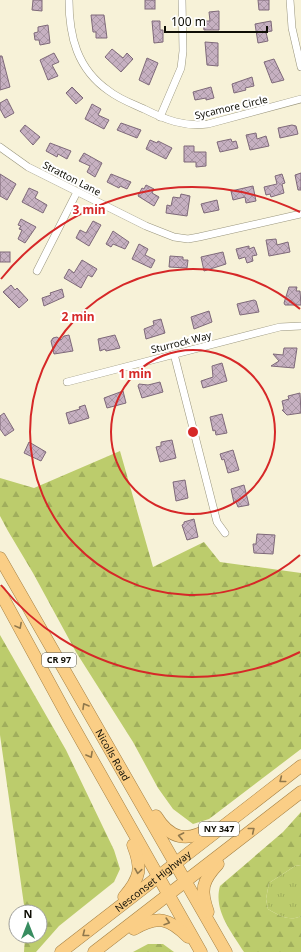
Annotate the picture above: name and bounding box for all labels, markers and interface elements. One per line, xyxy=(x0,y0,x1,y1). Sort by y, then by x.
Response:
scale bar xyxy=(165,8,267,34)
text: 100 m xyxy=(171,13,206,30)
street label: Sycamore Circle xyxy=(193,92,269,122)
street label: Stratton Lane xyxy=(41,157,104,199)
text: 3 min xyxy=(72,201,106,218)
text: 2 min xyxy=(61,308,95,325)
street label: Sturrock Way xyxy=(149,327,214,356)
text: 1 min xyxy=(118,365,152,382)
centre of rings xyxy=(186,425,200,439)
one-way arrow xyxy=(14,622,22,629)
road number: CR 97 xyxy=(42,653,76,667)
one-way arrow xyxy=(83,703,90,710)
street label: Nicolls Road xyxy=(93,726,133,783)
one-way arrow xyxy=(85,751,92,759)
one-way arrow xyxy=(280,775,287,782)
road number: NY 347 xyxy=(199,822,239,836)
one-way arrow xyxy=(248,828,255,835)
one-way arrow xyxy=(177,832,184,840)
street label: Nesconset Highway xyxy=(112,846,194,915)
one-way arrow xyxy=(134,868,143,874)
north arrow xyxy=(8,904,48,944)
text: N xyxy=(24,906,32,921)
one-way arrow xyxy=(164,917,171,926)
one-way arrow xyxy=(82,929,89,936)

